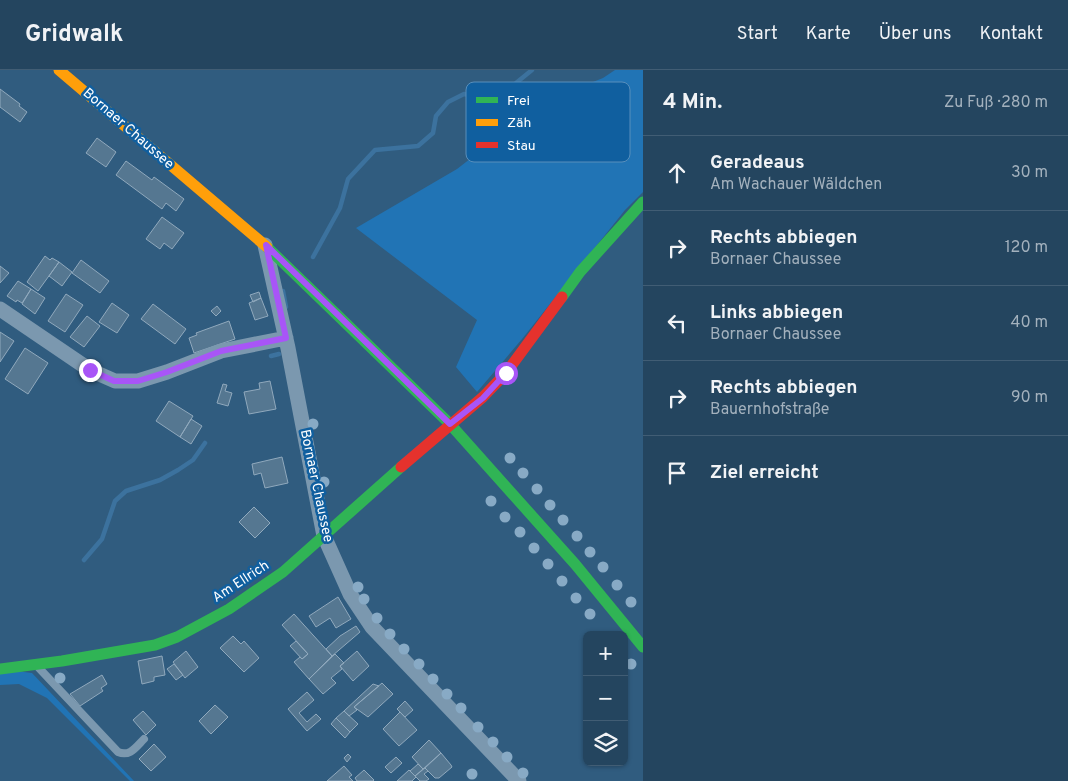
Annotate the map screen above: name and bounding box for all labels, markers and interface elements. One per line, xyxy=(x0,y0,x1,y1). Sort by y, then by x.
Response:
text: Gridwalk xyxy=(25,20,123,50)
text: Start xyxy=(737,23,778,46)
text: Karte xyxy=(806,23,851,46)
text: Über uns xyxy=(879,23,951,46)
text: Kontakt xyxy=(979,23,1043,46)
legend xyxy=(466,82,630,162)
street label: Bornaer Chaussee xyxy=(79,85,177,173)
text: 4 Min. xyxy=(663,89,722,116)
text: Frei xyxy=(507,93,530,110)
text: Zu Fuß · 280 m xyxy=(944,93,1048,113)
text: Zäh xyxy=(507,115,531,132)
text: Stau xyxy=(507,138,536,155)
text: Geradeaus xyxy=(710,151,805,175)
icon: ahead xyxy=(663,159,691,187)
text: 30 m xyxy=(1011,163,1048,183)
text: Am Wachauer Wäldchen xyxy=(710,175,882,195)
text: Rechts abbiegen xyxy=(710,226,858,250)
icon: right xyxy=(663,234,691,262)
text: 120 m xyxy=(1005,238,1048,258)
text: Bornaer Chaussee xyxy=(710,250,841,270)
text: Links abbiegen xyxy=(710,301,843,325)
icon: left xyxy=(663,309,691,337)
text: 40 m xyxy=(1010,313,1048,333)
text: Bornaer Chaussee xyxy=(710,325,841,345)
route end xyxy=(79,359,102,382)
route start xyxy=(495,362,518,385)
text: Rechts abbiegen xyxy=(710,376,858,400)
icon: right xyxy=(663,384,691,412)
text: 90 m xyxy=(1011,388,1048,408)
text: Bauernhofstraße xyxy=(710,400,829,420)
street label: Bornaer Chaussee xyxy=(296,428,336,544)
icon: arrive xyxy=(663,459,691,487)
text: Ziel erreicht xyxy=(710,461,819,485)
street label: Am Ellrich xyxy=(209,557,273,607)
map controls xyxy=(583,631,628,766)
button: + xyxy=(583,631,628,676)
button: − xyxy=(583,676,628,721)
button: layers xyxy=(583,721,628,766)

